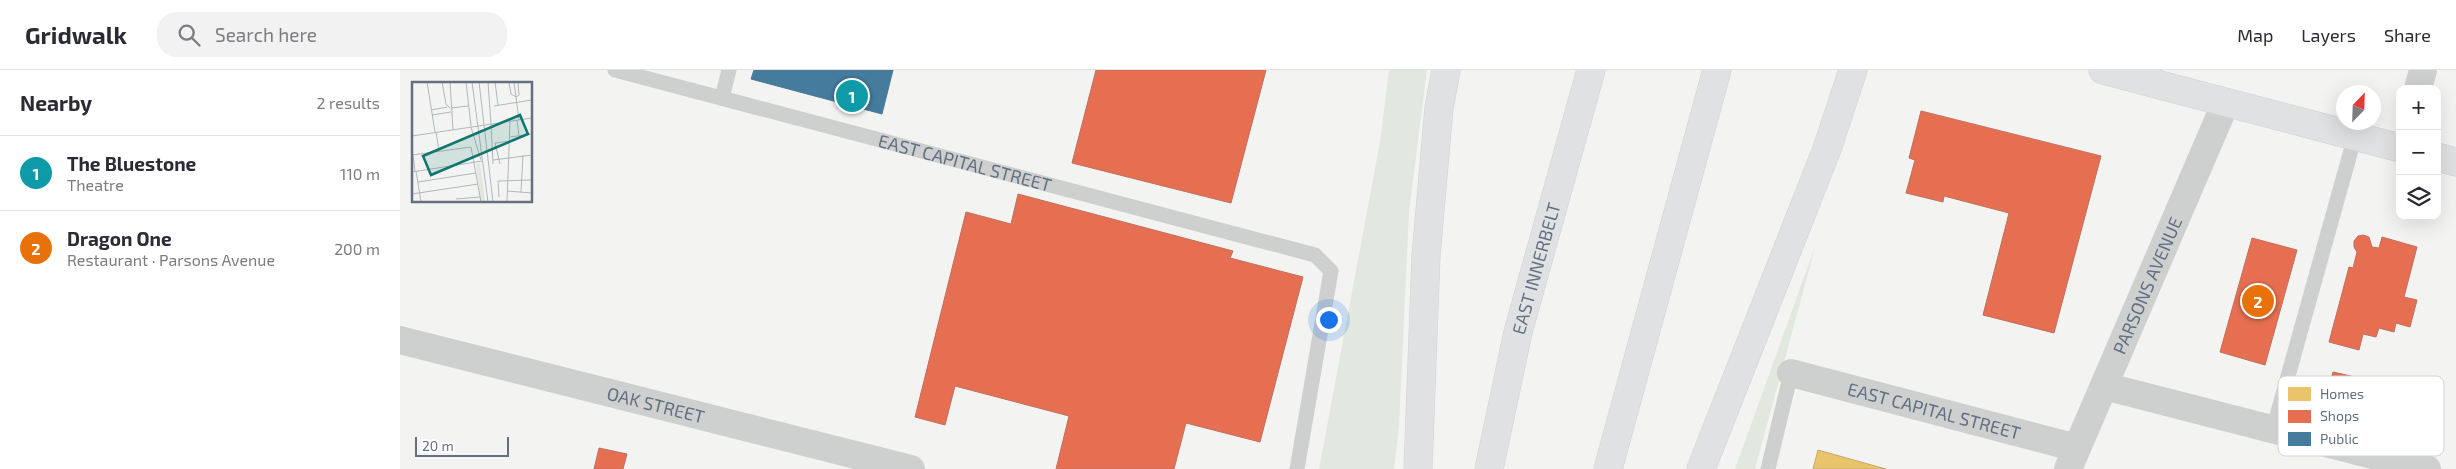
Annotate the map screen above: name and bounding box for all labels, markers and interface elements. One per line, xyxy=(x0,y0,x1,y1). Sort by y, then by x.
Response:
search box xyxy=(157,12,507,57)
text: Gridwalk xyxy=(25,20,127,49)
icon: search xyxy=(175,21,203,49)
text: Search here xyxy=(215,23,317,46)
text: Map xyxy=(2237,24,2273,46)
text: Layers xyxy=(2301,24,2356,46)
text: Share xyxy=(2384,24,2431,46)
pin: 1 xyxy=(836,77,868,115)
inset map xyxy=(412,82,532,202)
north arrow xyxy=(2336,85,2381,130)
map controls xyxy=(2396,85,2441,220)
button: + xyxy=(2396,85,2441,130)
text: Nearby xyxy=(20,90,92,115)
text: 2 results xyxy=(317,93,380,112)
street label: EAST CAPITAL STREET xyxy=(876,129,1054,196)
button: − xyxy=(2396,130,2441,175)
text: The Bluestone xyxy=(67,152,196,175)
text: 1 xyxy=(33,164,39,183)
text: 110 m xyxy=(340,164,380,183)
text: Theatre xyxy=(67,175,124,194)
button: layers xyxy=(2396,175,2441,220)
street label: EAST INNERBELT xyxy=(1507,200,1565,337)
street label: PARSONS AVENUE xyxy=(2108,213,2186,357)
text: Dragon One xyxy=(67,227,172,250)
text: 2 xyxy=(31,239,41,258)
text: 200 m xyxy=(334,239,380,258)
text: Restaurant · Parsons Avenue xyxy=(67,250,275,269)
pin: 2 xyxy=(2242,282,2274,320)
your location xyxy=(1316,307,1342,333)
legend xyxy=(2278,376,2444,456)
street label: EAST CAPITAL STREET xyxy=(1845,377,2024,444)
street label: OAK STREET xyxy=(605,382,708,428)
text: Homes xyxy=(2320,385,2364,402)
text: Shops xyxy=(2320,407,2359,424)
text: Public xyxy=(2320,430,2359,447)
scale bar xyxy=(415,434,509,457)
text: 20 m xyxy=(422,437,454,454)

